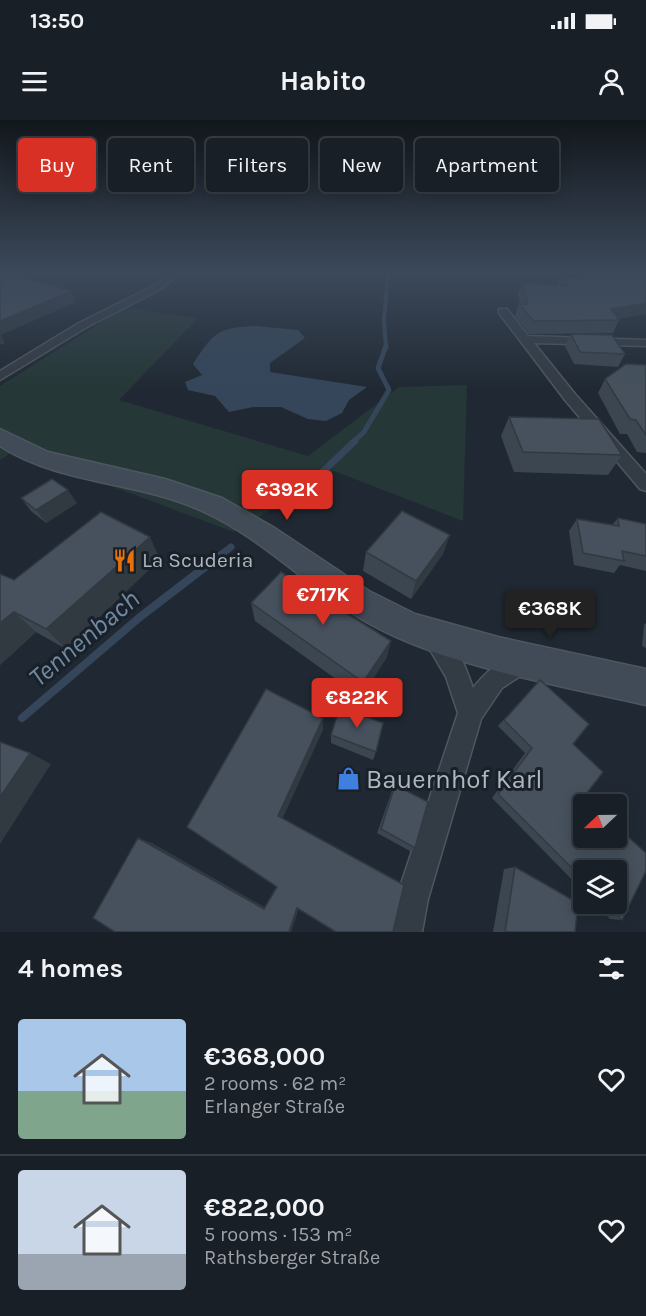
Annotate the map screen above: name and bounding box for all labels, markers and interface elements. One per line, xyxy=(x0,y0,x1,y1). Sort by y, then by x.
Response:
text: 13:50 xyxy=(30,8,84,34)
icon: menu xyxy=(18,65,51,98)
text: Habito xyxy=(280,65,366,97)
icon: person xyxy=(595,65,628,98)
chip: Buy xyxy=(18,138,96,192)
chip: Rent xyxy=(108,138,194,192)
chip: Filters xyxy=(206,138,308,192)
chip: New xyxy=(320,138,403,192)
chip: Apartment xyxy=(415,138,559,192)
pin: €392K xyxy=(245,470,329,521)
text: €392K xyxy=(256,478,318,501)
restaurant icon: La Scuderia xyxy=(111,547,137,573)
place label: La Scuderia xyxy=(142,548,253,572)
pin: €717K xyxy=(281,575,365,626)
water label: Tennenbach xyxy=(22,583,146,693)
text: €717K xyxy=(297,583,349,606)
pin: €368K xyxy=(508,589,592,640)
text: €368K xyxy=(518,597,582,620)
pin: €822K xyxy=(315,678,399,729)
text: €822K xyxy=(326,686,388,709)
place label: Bauernhof Karl xyxy=(366,764,542,795)
shop icon: Bauernhof Karl xyxy=(335,766,361,792)
north arrow xyxy=(573,794,627,848)
map controls xyxy=(573,794,627,914)
button: layers xyxy=(573,860,627,914)
icon: filters xyxy=(595,952,628,985)
text: 4 homes xyxy=(18,953,123,984)
text: €368,000 xyxy=(204,1041,325,1072)
icon: home xyxy=(66,1043,138,1115)
icon: heart xyxy=(595,1063,628,1096)
text: 2 rooms · 62 m² xyxy=(204,1072,346,1095)
text: Erlanger Straße xyxy=(204,1095,345,1118)
text: €822,000 xyxy=(204,1192,325,1223)
icon: home xyxy=(66,1194,138,1266)
icon: heart xyxy=(595,1214,628,1247)
text: 5 rooms · 153 m² xyxy=(204,1223,353,1246)
text: Rathsberger Straße xyxy=(204,1246,380,1269)

